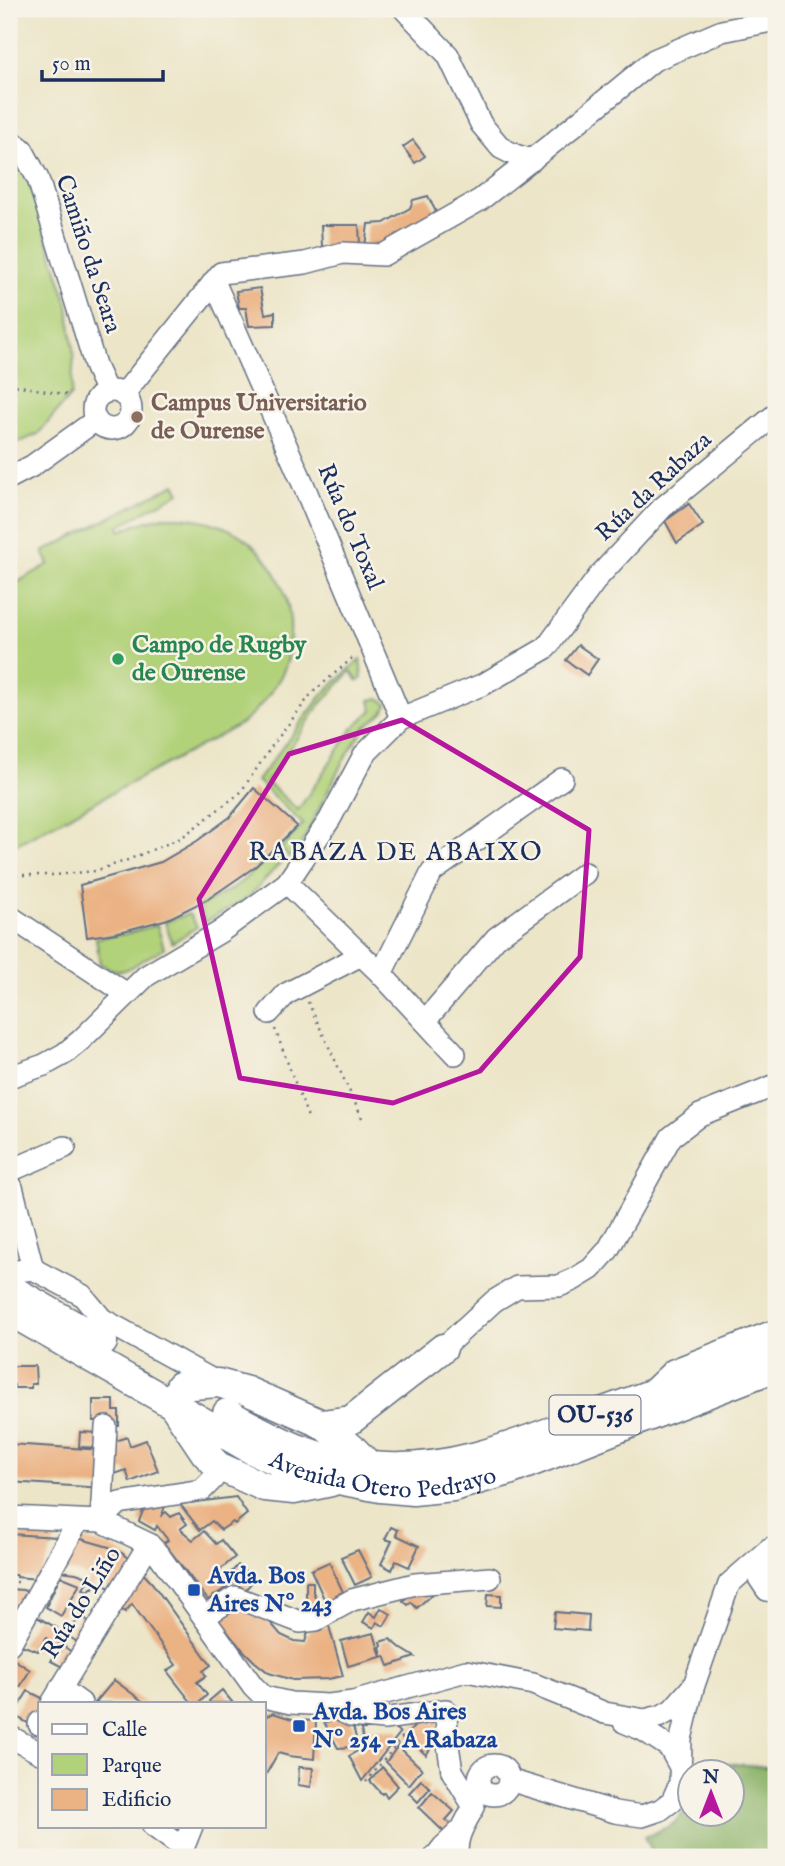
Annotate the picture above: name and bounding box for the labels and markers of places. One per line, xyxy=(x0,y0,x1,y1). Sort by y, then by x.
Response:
place label: Campus Universitario de Ourense xyxy=(151,388,367,447)
marker: Campus Universitario de Ourense xyxy=(129,409,145,425)
place label: Campo de Rugby de Ourense xyxy=(132,630,308,689)
marker: Campo de Rugby de Ourense xyxy=(110,651,126,667)
place label: Avda. Bos Aires Nº 243 xyxy=(207,1561,332,1620)
marker: Avda. Bos Aires Nº 243 xyxy=(186,1582,202,1598)
place label: Avda. Bos Aires Nº 254 - A Rabaza xyxy=(312,1697,498,1756)
marker: Avda. Bos Aires Nº 254 - A Rabaza xyxy=(291,1718,307,1734)

